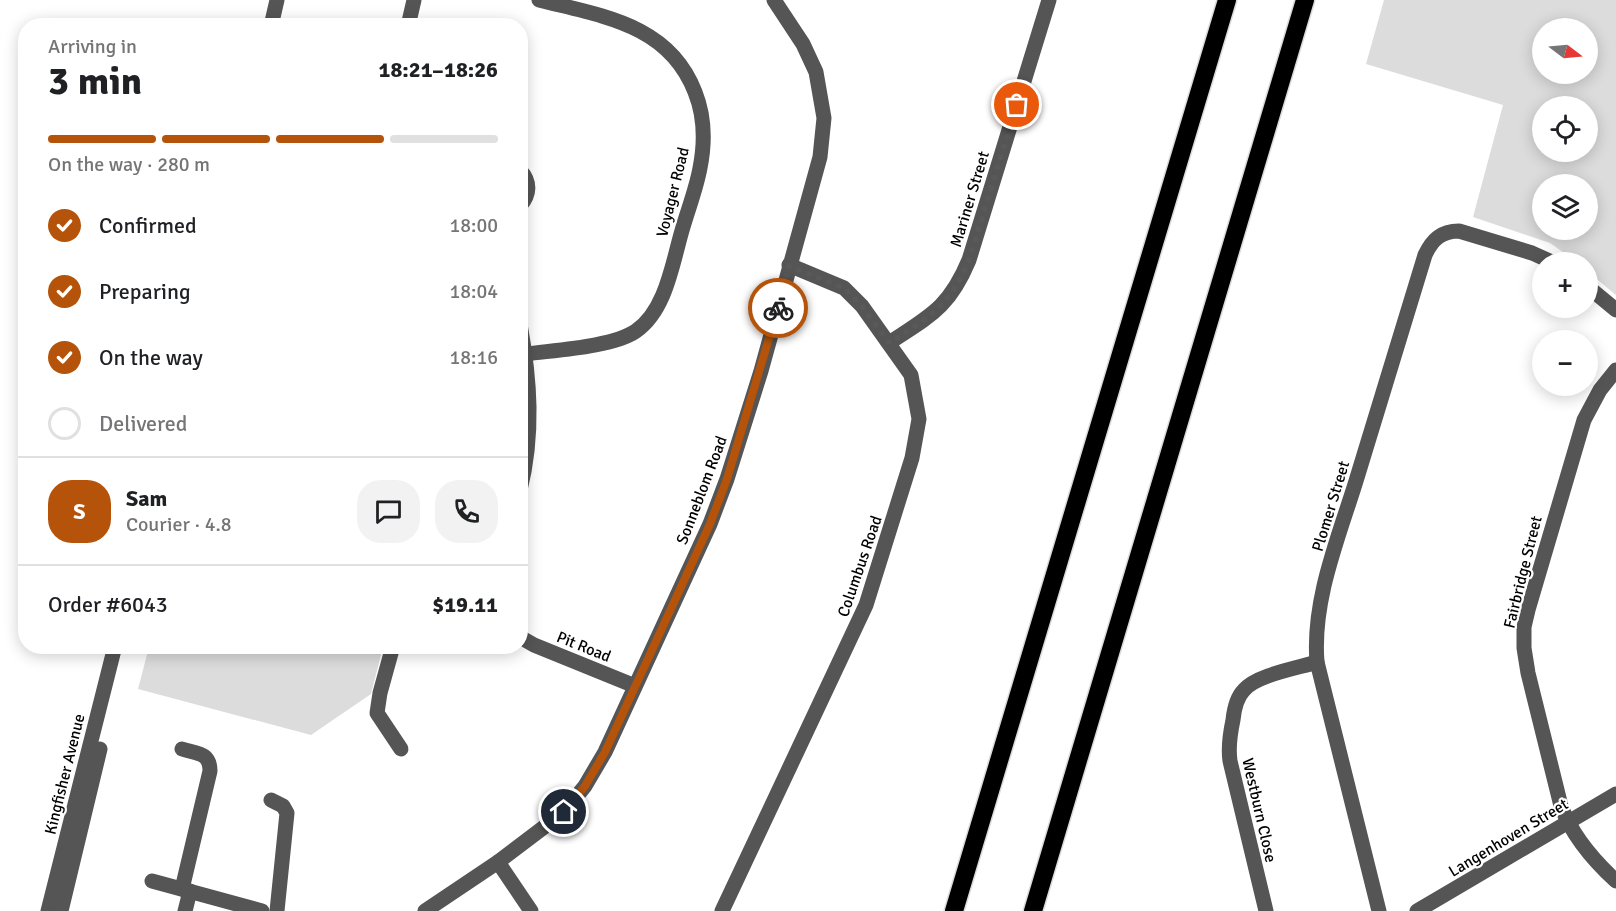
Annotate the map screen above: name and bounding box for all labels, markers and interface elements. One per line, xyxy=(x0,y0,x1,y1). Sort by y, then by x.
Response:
north arrow xyxy=(1532,18,1598,84)
map controls xyxy=(1532,18,1598,396)
text: Arriving in xyxy=(48,34,137,59)
text: 18:21–18:26 xyxy=(379,56,498,83)
text: 3 min xyxy=(48,57,142,105)
pin xyxy=(991,79,1042,130)
icon: bag xyxy=(1000,88,1033,121)
button: locate xyxy=(1532,96,1598,162)
street label: Voyager Road xyxy=(652,145,694,239)
street label: Mariner Street xyxy=(946,148,994,250)
text: On the way · 280 m xyxy=(48,152,210,177)
button: layers xyxy=(1532,174,1598,240)
icon: check xyxy=(48,209,81,242)
text: Confirmed xyxy=(99,212,197,239)
text: 18:00 xyxy=(449,213,498,238)
button: + xyxy=(1532,252,1598,318)
icon: check xyxy=(48,275,81,308)
text: Preparing xyxy=(99,278,191,305)
courier xyxy=(748,278,808,338)
text: 18:04 xyxy=(449,279,498,304)
icon: bike xyxy=(762,292,795,325)
button: − xyxy=(1532,330,1598,396)
icon: check xyxy=(48,341,81,374)
text: On the way xyxy=(99,344,203,371)
text: 18:16 xyxy=(449,345,498,370)
text: Delivered xyxy=(99,410,187,437)
street label: Sonneblom Road xyxy=(672,433,732,547)
street label: Plomer Street xyxy=(1308,458,1354,554)
button: chat xyxy=(357,480,420,543)
button: phone xyxy=(435,480,498,543)
text: Sam xyxy=(126,485,167,512)
text: S xyxy=(73,498,86,525)
text: Courier · 4.8 xyxy=(126,512,232,537)
street label: Columbus Road xyxy=(833,513,887,620)
street label: Fairbridge Street xyxy=(1499,514,1547,631)
text: Order #6043 xyxy=(48,591,168,618)
text: $19.11 xyxy=(432,591,498,618)
street label: Pit Road xyxy=(554,627,614,667)
street label: Kingfisher Avenue xyxy=(40,712,90,837)
street label: Westburn Close xyxy=(1237,756,1281,864)
pin xyxy=(538,786,589,837)
street label: Langenhoven Street xyxy=(1445,794,1572,881)
icon: home xyxy=(547,795,580,828)

